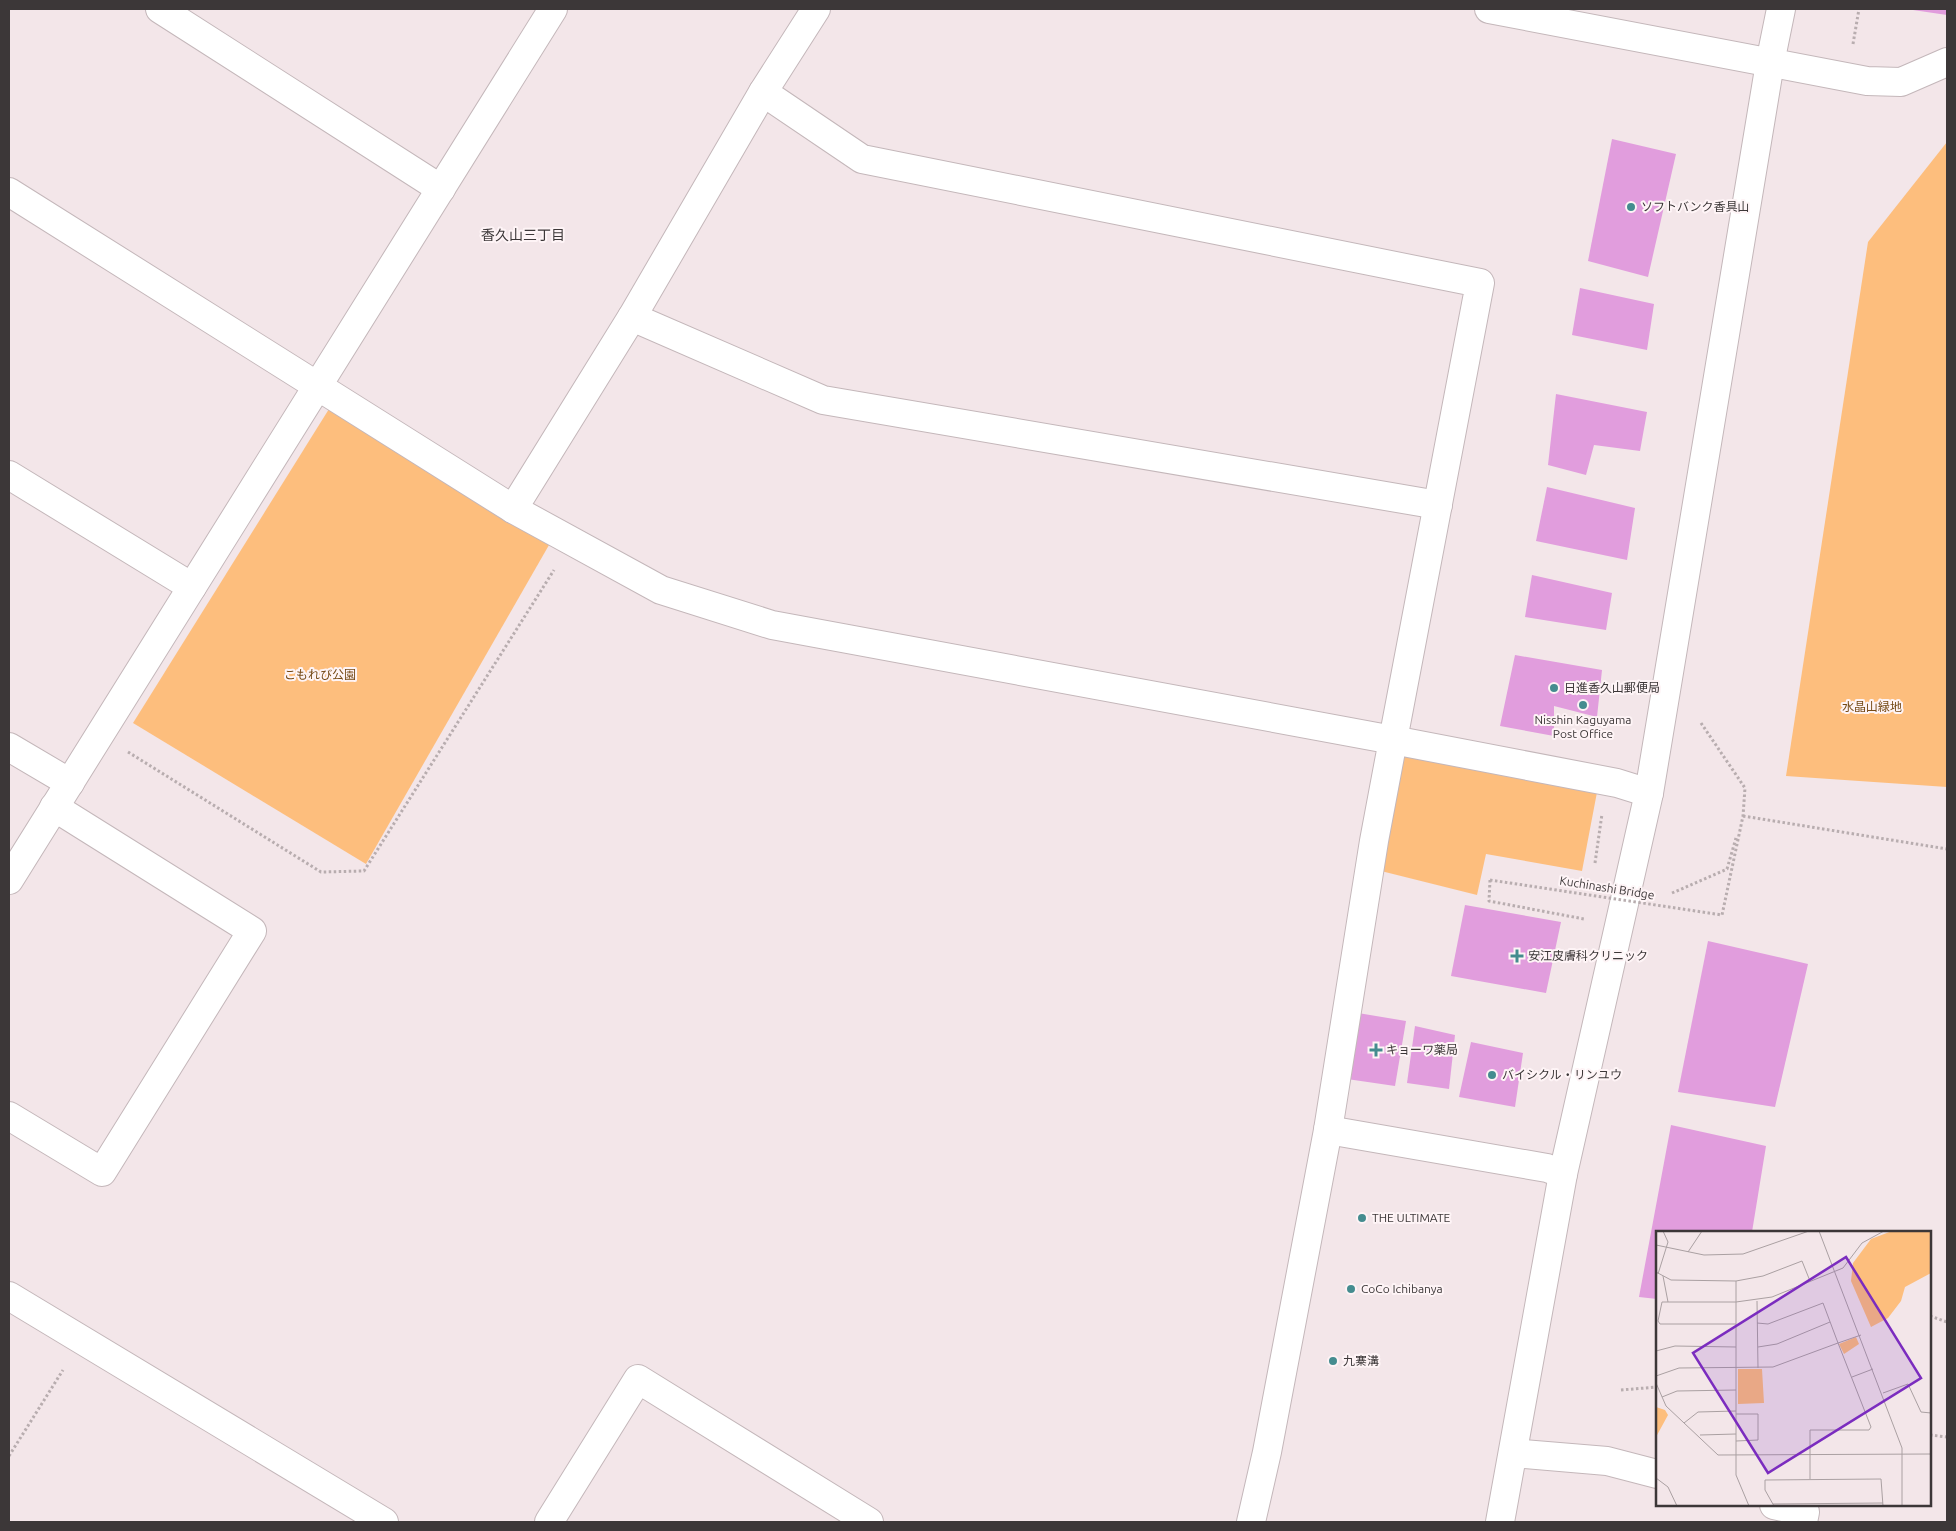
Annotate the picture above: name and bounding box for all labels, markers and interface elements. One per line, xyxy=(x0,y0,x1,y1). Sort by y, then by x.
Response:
place label: ソフトバンク香具山 xyxy=(1641,200,1750,213)
marker: ソフトバンク香具山 xyxy=(1625,201,1637,213)
district label: 香久山三丁目 xyxy=(481,227,565,243)
park label: こもれび公園 xyxy=(284,668,356,681)
place label: 日進香久山郵便局 xyxy=(1564,681,1660,694)
marker: 日進香久山郵便局 xyxy=(1548,682,1560,694)
marker: Nisshin Kaguyama Post Office xyxy=(1577,699,1589,711)
park label: 水晶山緑地 xyxy=(1842,700,1902,713)
place label: Nisshin Kaguyama Post Office xyxy=(1535,713,1631,740)
street label: Kuchinashi Bridge xyxy=(1559,874,1655,901)
marker: 安江皮膚科クリニック xyxy=(1510,949,1524,963)
place label: 安江皮膚科クリニック xyxy=(1528,949,1648,962)
place label: キョーワ薬局 xyxy=(1386,1043,1458,1056)
marker: キョーワ薬局 xyxy=(1370,1044,1382,1056)
place label: バイシクル・リンユウ xyxy=(1502,1068,1622,1081)
marker: バイシクル・リンユウ xyxy=(1486,1069,1498,1081)
place label: THE ULTIMATE xyxy=(1372,1211,1451,1224)
marker: THE ULTIMATE xyxy=(1356,1212,1368,1224)
inset map xyxy=(1656,1231,1931,1506)
place label: CoCo Ichibanya xyxy=(1361,1282,1443,1295)
marker: CoCo Ichibanya xyxy=(1345,1283,1357,1295)
place label: 九寨溝 xyxy=(1343,1354,1379,1367)
marker: 九寨溝 xyxy=(1327,1355,1339,1367)

